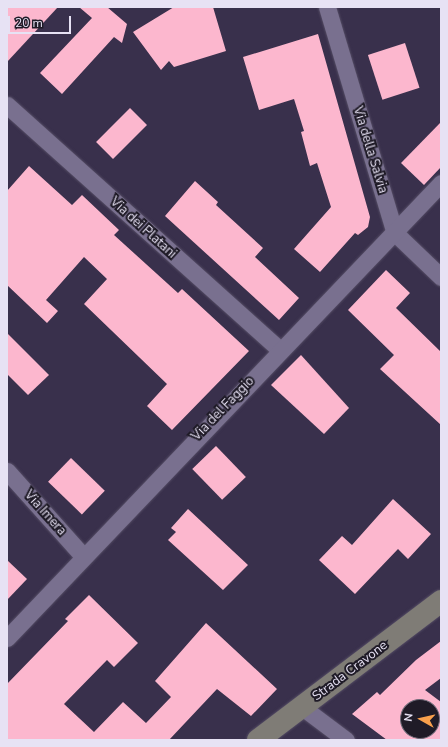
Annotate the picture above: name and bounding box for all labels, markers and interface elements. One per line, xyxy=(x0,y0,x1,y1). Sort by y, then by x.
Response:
scale bar xyxy=(10,8,73,34)
text: 20 m xyxy=(15,15,43,31)
street label: Via della Salvia xyxy=(349,105,391,195)
street label: Via dei Platani xyxy=(107,194,179,262)
street label: Via del Faggio xyxy=(189,374,257,444)
street label: Via Imera xyxy=(21,487,69,539)
street label: Strada Cravone xyxy=(309,638,391,704)
north arrow xyxy=(400,699,440,739)
text: N xyxy=(401,712,417,723)

